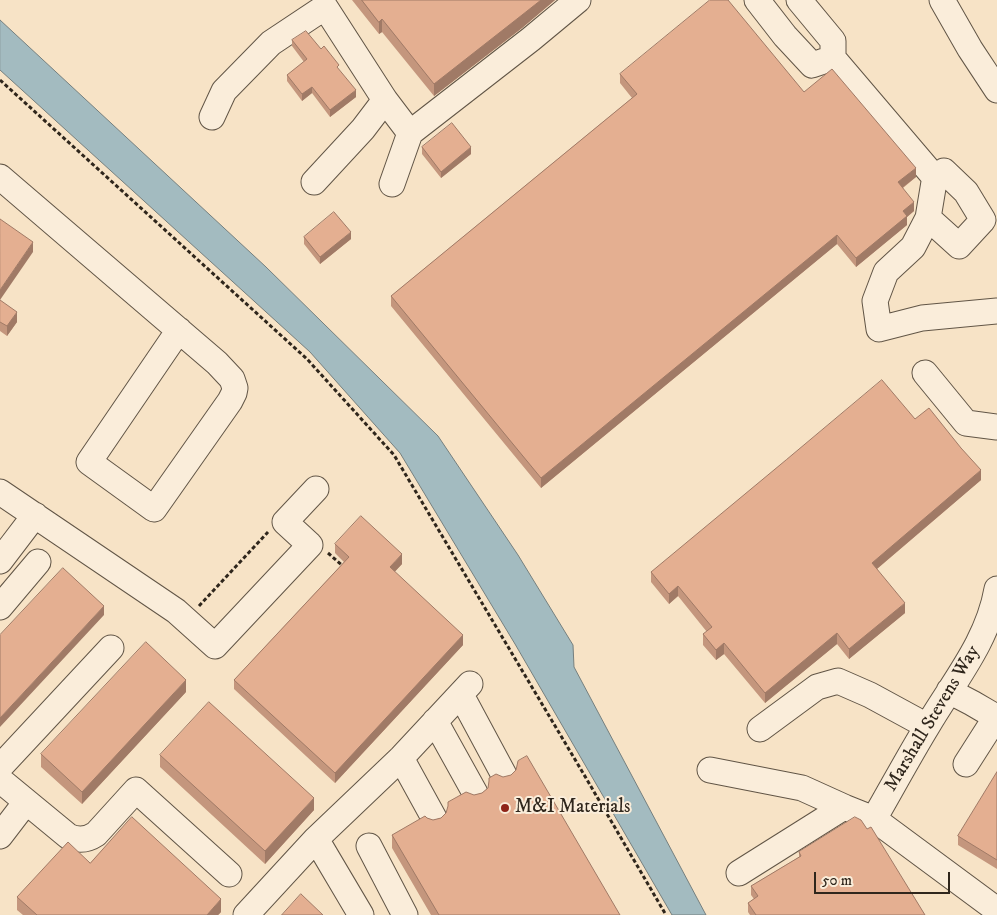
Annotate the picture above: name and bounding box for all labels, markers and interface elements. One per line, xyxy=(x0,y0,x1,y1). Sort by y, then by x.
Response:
street label: Marshall Stevens Way xyxy=(880,642,986,796)
place label: M&I Materials xyxy=(515,797,630,819)
marker: M&I Materials xyxy=(499,802,511,814)
scale bar xyxy=(817,862,953,894)
text: 50 m xyxy=(822,871,852,890)

